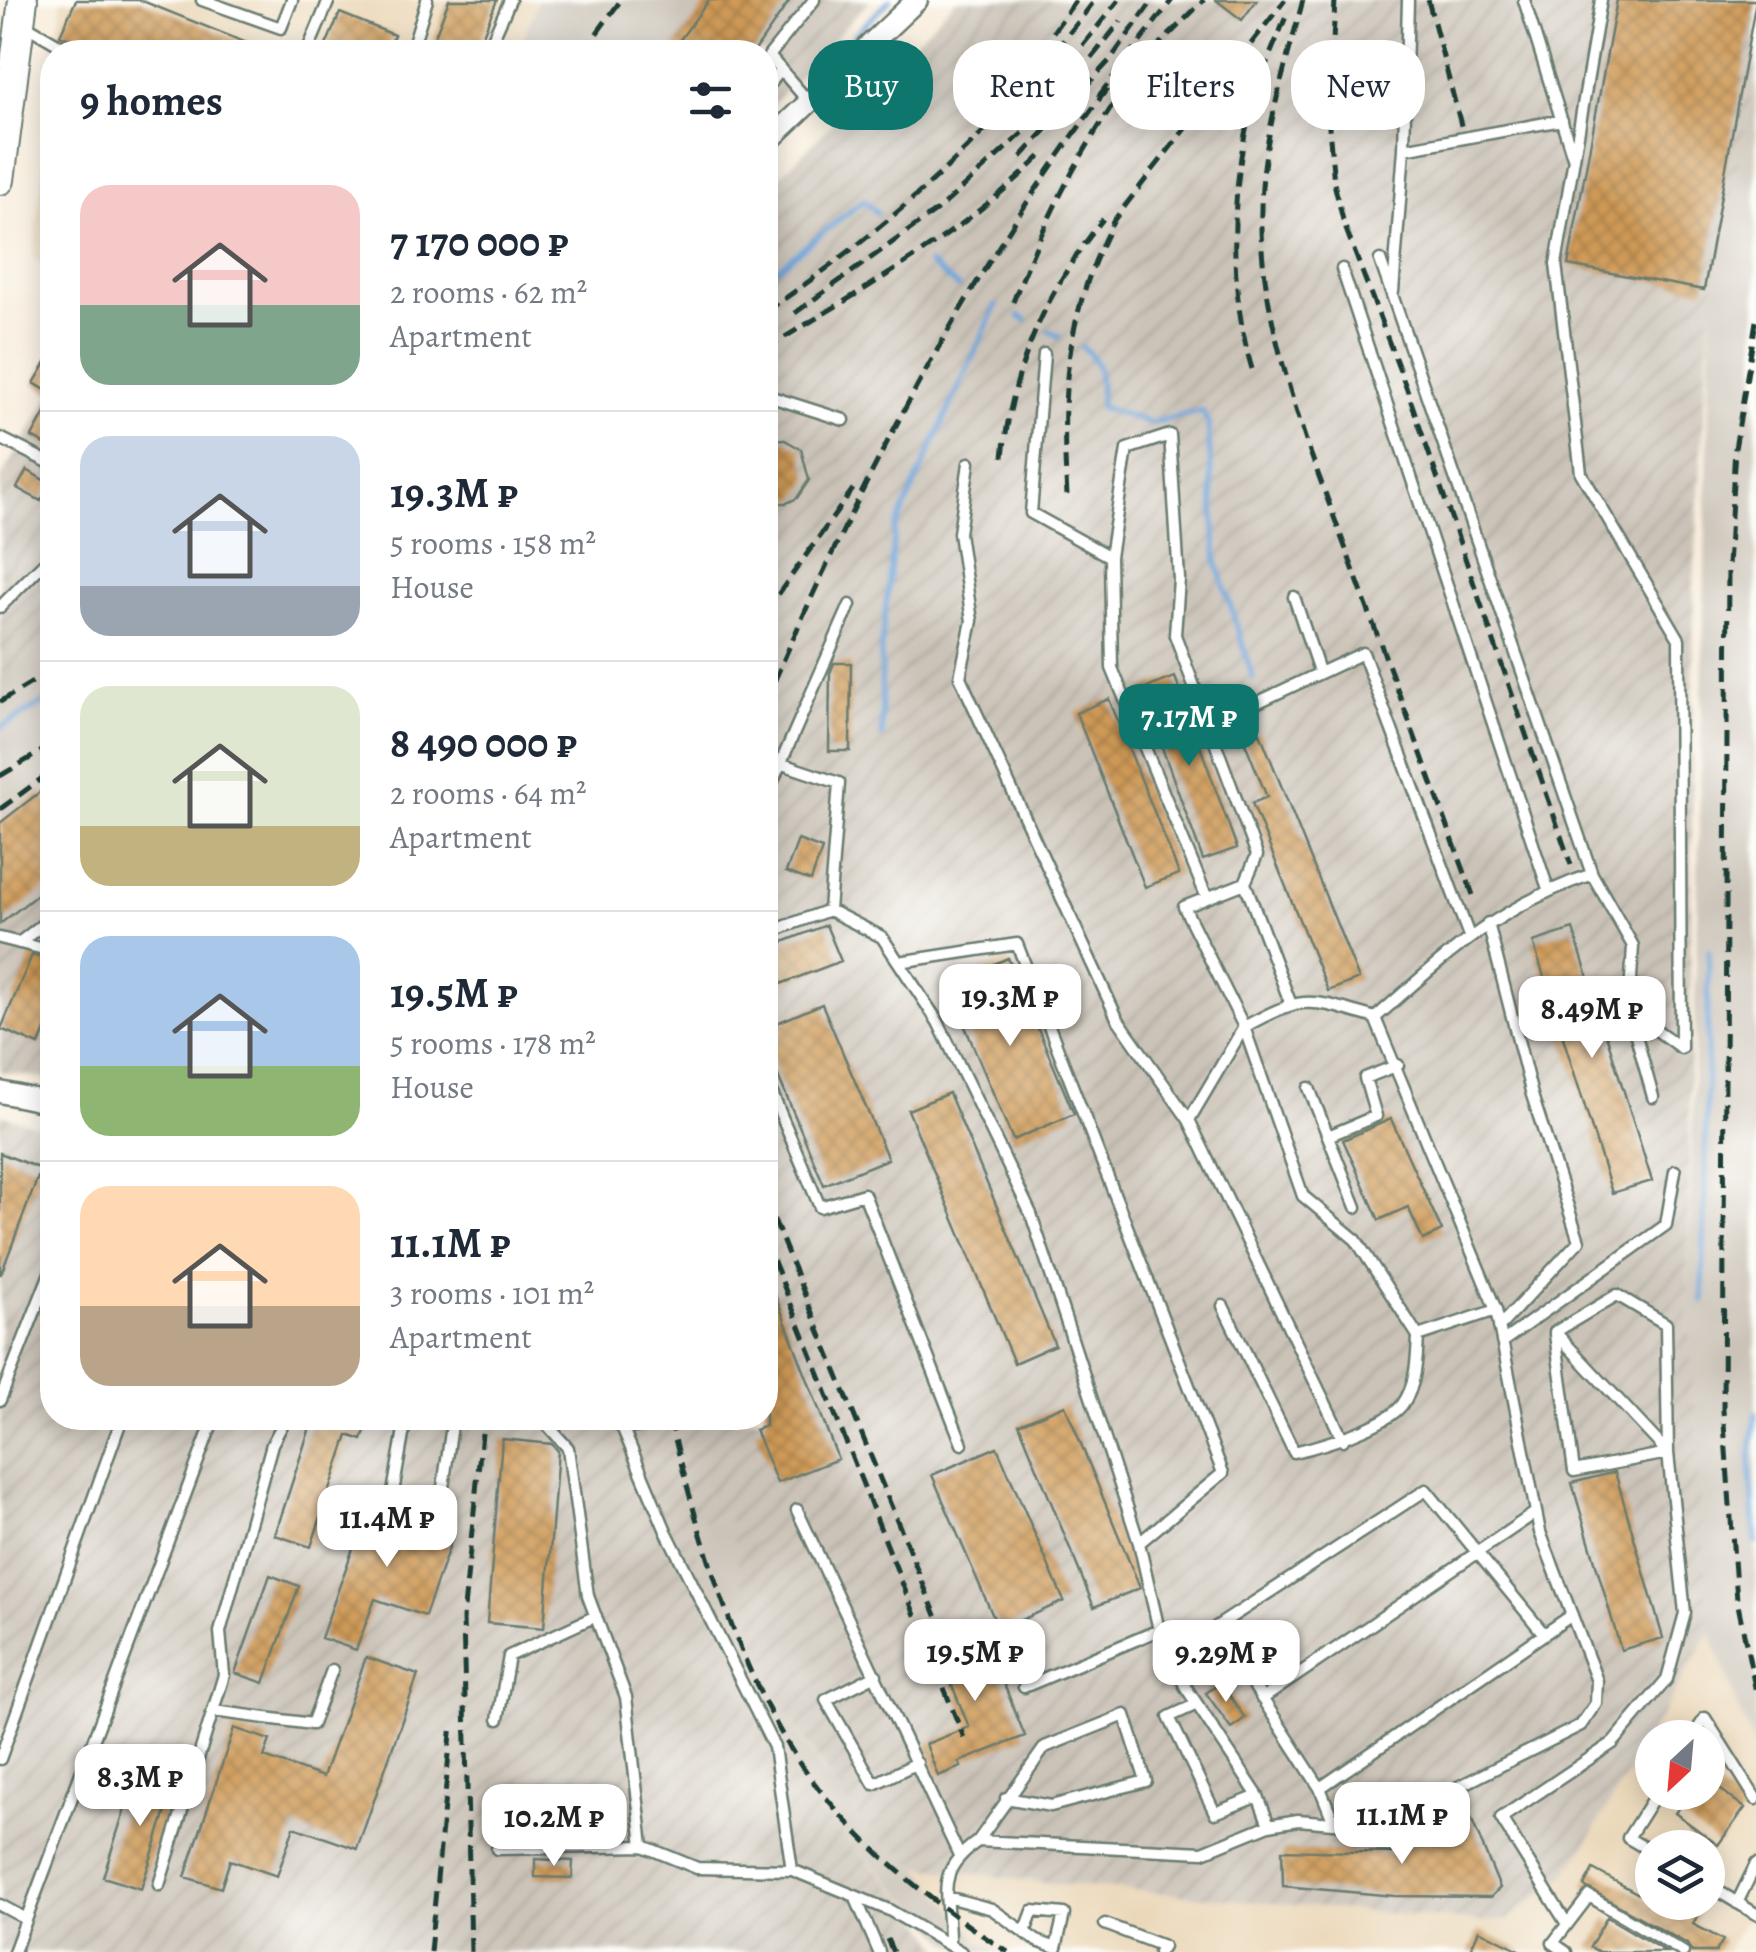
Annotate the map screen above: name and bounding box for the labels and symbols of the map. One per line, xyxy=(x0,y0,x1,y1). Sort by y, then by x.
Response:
pin: 7.17M ₽ xyxy=(1097,684,1281,769)
pin: 19.3M ₽ xyxy=(918,964,1102,1049)
pin: 8.49M ₽ xyxy=(1500,976,1684,1061)
pin: 11.4M ₽ xyxy=(295,1485,479,1570)
pin: 19.5M ₽ xyxy=(883,1619,1067,1704)
pin: 9.29M ₽ xyxy=(1134,1620,1318,1705)
north arrow xyxy=(1635,1720,1725,1810)
pin: 8.3M ₽ xyxy=(59,1744,221,1829)
pin: 11.1M ₽ xyxy=(1310,1782,1494,1867)
pin: 10.2M ₽ xyxy=(462,1784,646,1869)

